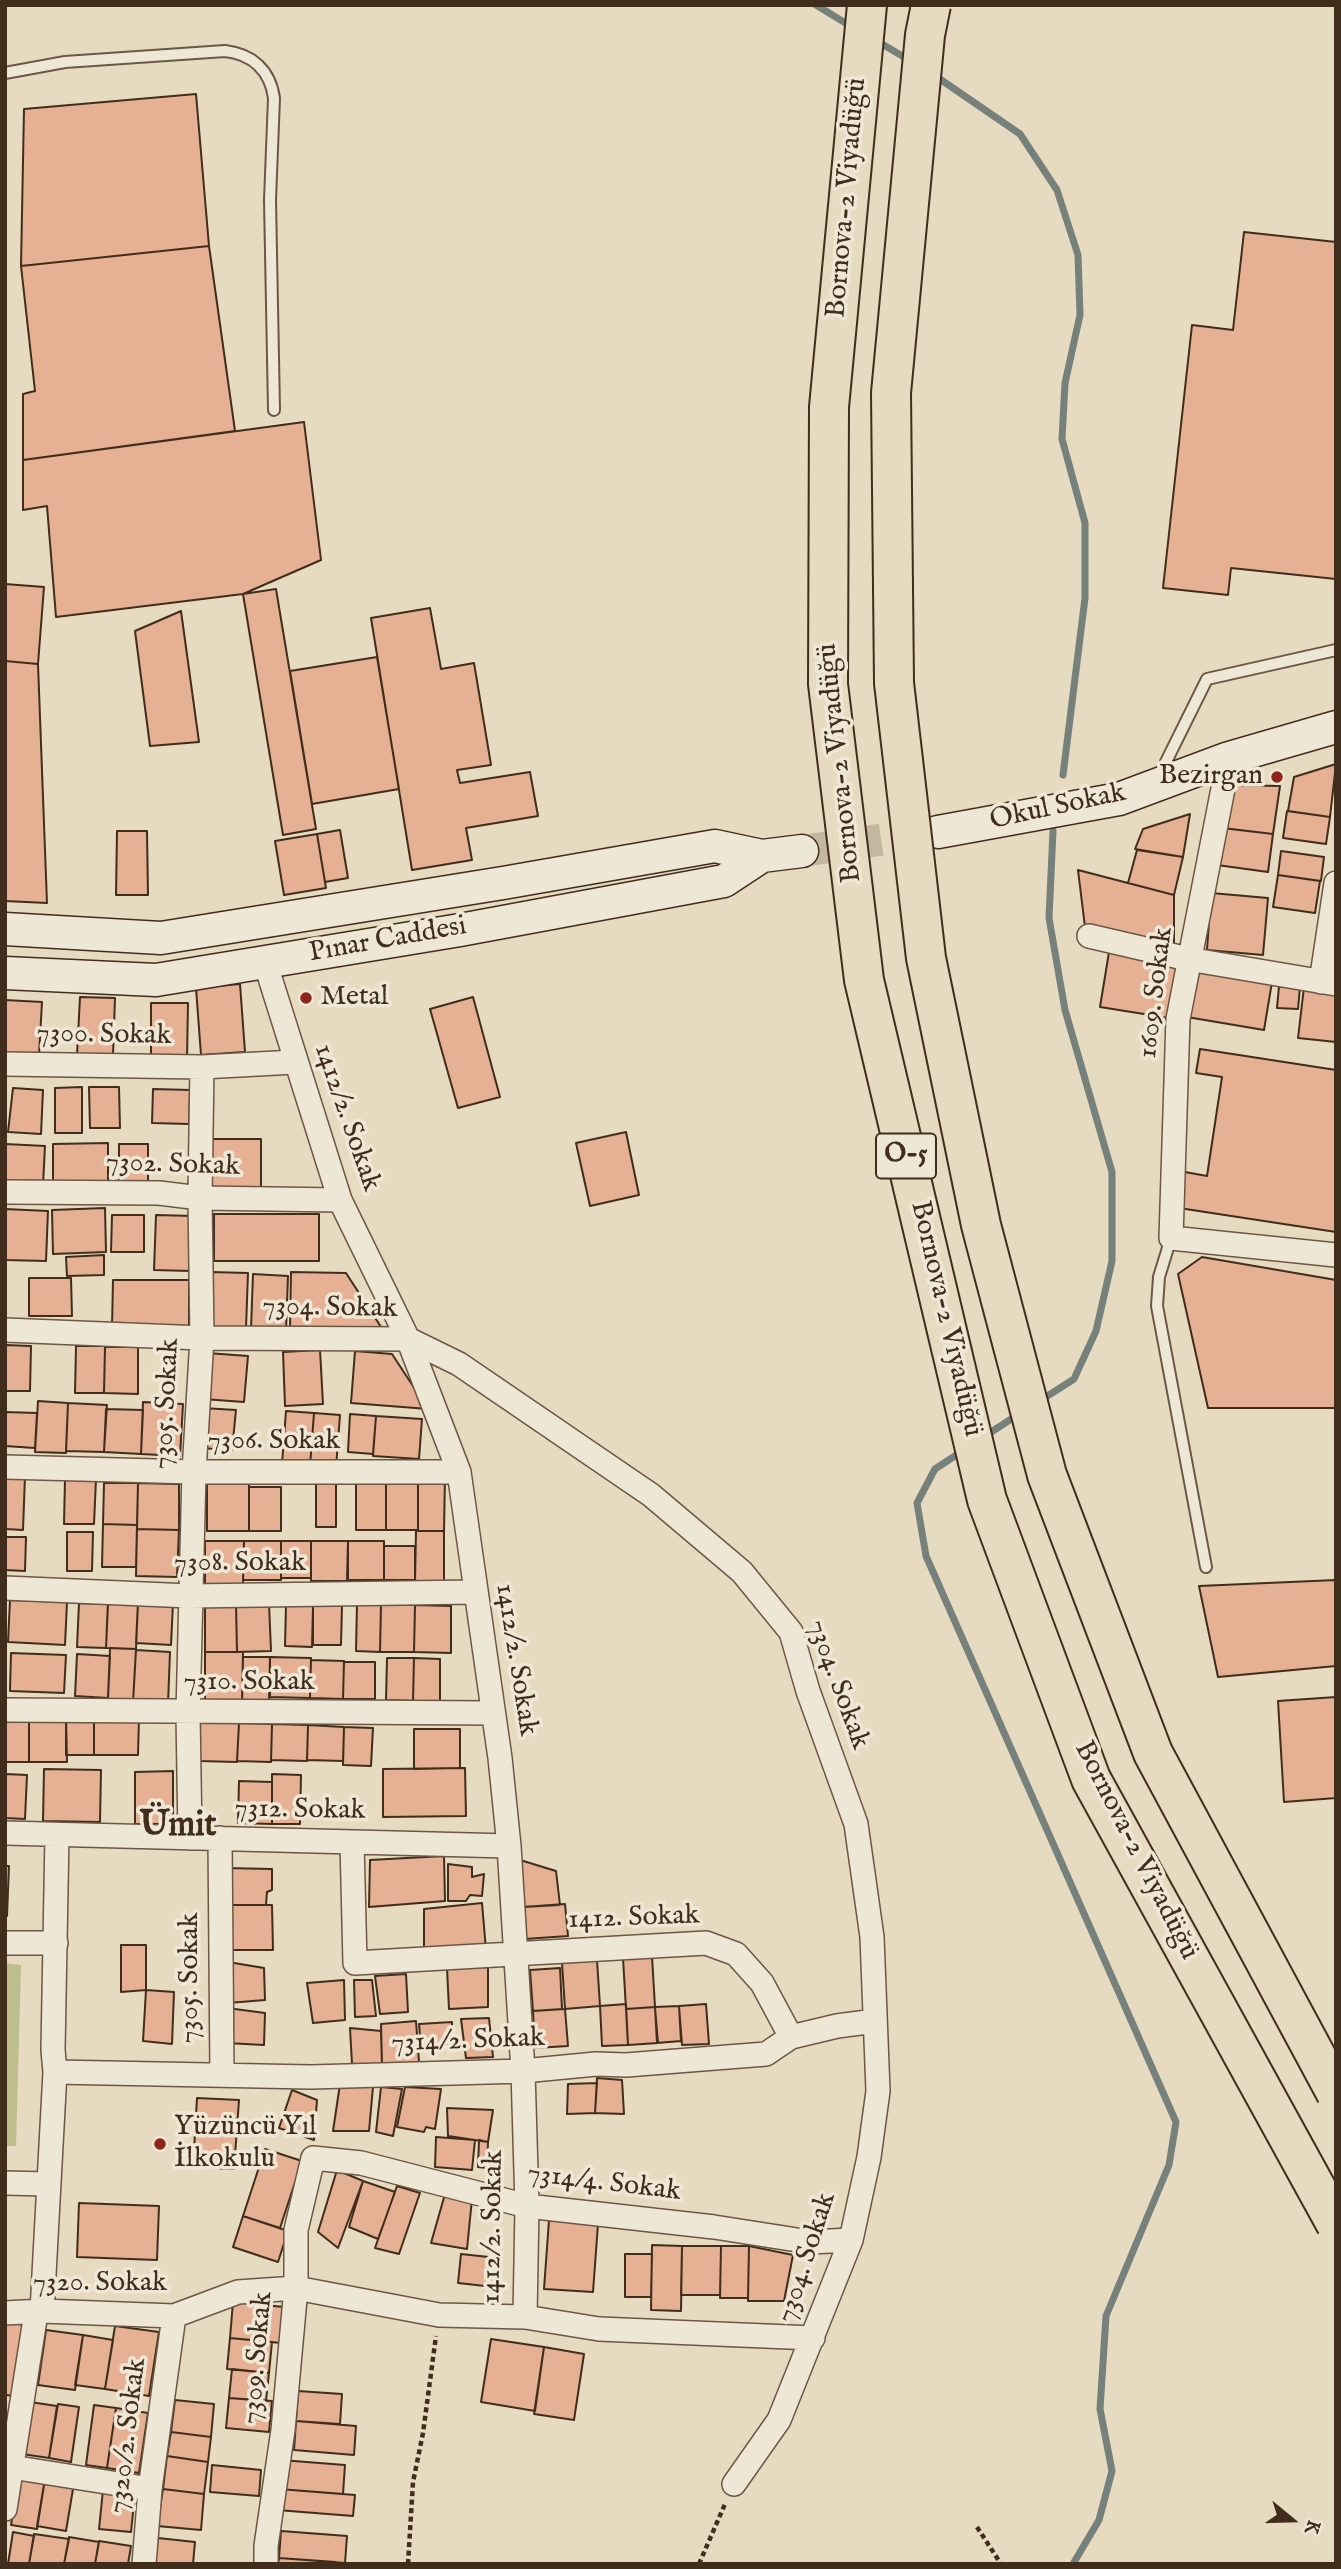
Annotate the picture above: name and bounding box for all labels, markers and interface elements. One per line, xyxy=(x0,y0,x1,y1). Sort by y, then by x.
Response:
street label: Bornova-2 Viyadüğü xyxy=(821,77,875,319)
street label: Bornova-2 Viyadüğü xyxy=(812,642,870,884)
place label: Bezirgan xyxy=(1159,760,1263,794)
marker: Bezirgan xyxy=(1269,769,1285,785)
street label: Okul Sokak xyxy=(987,777,1129,839)
street label: Pınar Caddesi xyxy=(307,911,469,971)
street label: 1609. Sokak xyxy=(1132,926,1182,1060)
place label: Metal xyxy=(320,981,388,1015)
marker: Metal xyxy=(298,990,314,1006)
street label: 7300. Sokak xyxy=(36,1018,172,1054)
street label: 1412/2. Sokak xyxy=(305,1040,387,1196)
road number: O-5 xyxy=(876,1134,936,1178)
street label: 7302. Sokak xyxy=(105,1147,241,1185)
street label: Bornova-2 Viyadüğü xyxy=(902,1198,988,1440)
street label: 7304. Sokak xyxy=(262,1291,398,1327)
street label: 7305. Sokak xyxy=(148,1338,188,1470)
street label: 7306. Sokak xyxy=(208,1425,340,1459)
street label: 7308. Sokak xyxy=(174,1547,306,1581)
street label: 1412/2. Sokak xyxy=(486,1581,544,1739)
street label: 7304. Sokak xyxy=(798,1616,876,1754)
street label: 7310. Sokak xyxy=(183,1666,315,1700)
street label: Bornova-2 Viyadüğü xyxy=(1065,1736,1205,1966)
street label: 7312. Sokak xyxy=(234,1793,366,1829)
district label: Ümit xyxy=(139,1807,217,1849)
street label: 1412. Sokak xyxy=(568,1900,700,1938)
street label: 7305. Sokak xyxy=(174,1913,208,2043)
street label: 7314/2. Sokak xyxy=(391,2023,545,2061)
place label: Yüzüncü Yıl İlkokulu xyxy=(174,2111,317,2177)
marker: Yüzüncü Yıl İlkokulu xyxy=(152,2136,168,2152)
street label: 1412/2. Sokak xyxy=(476,2150,512,2304)
street label: 7314/4. Sokak xyxy=(525,2158,683,2210)
street label: 7304. Sokak xyxy=(771,2189,845,2327)
street label: 7320. Sokak xyxy=(33,2267,167,2301)
street label: 7309. Sokak xyxy=(236,2290,282,2426)
street label: 7320/2. Sokak xyxy=(103,2356,155,2516)
north arrow xyxy=(1257,2485,1327,2555)
text: K xyxy=(1298,2516,1325,2537)

